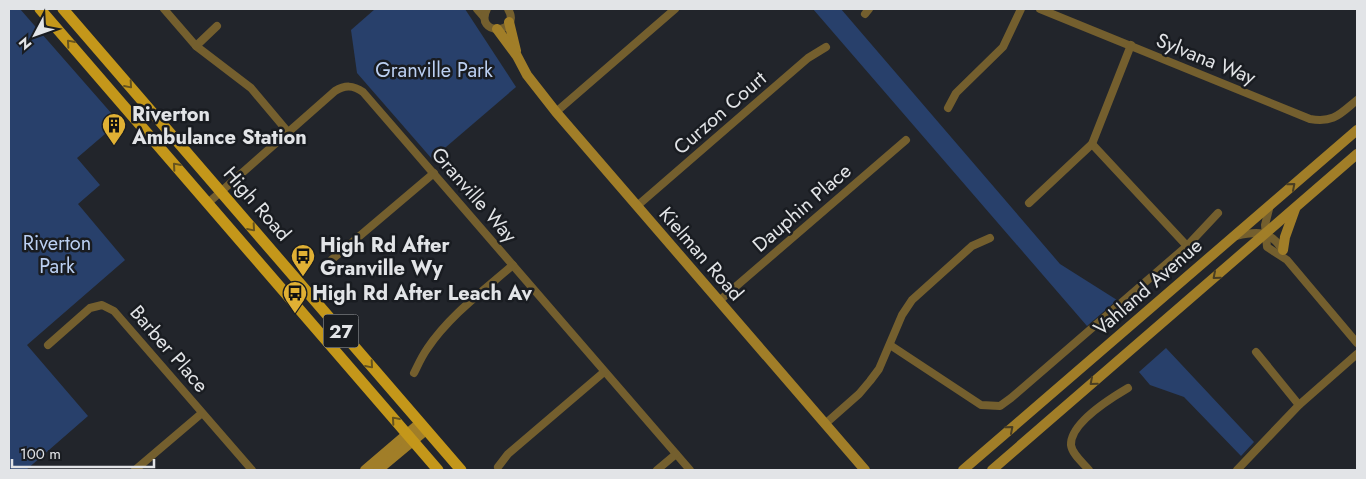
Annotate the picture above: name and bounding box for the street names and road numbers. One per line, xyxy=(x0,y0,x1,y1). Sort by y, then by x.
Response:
street label: Sylvana Way xyxy=(1152,26,1260,92)
street label: Curzon Court xyxy=(667,64,773,162)
street label: Granville Way xyxy=(424,141,524,249)
street label: Dauphin Place xyxy=(746,157,858,259)
street label: High Road xyxy=(216,160,298,248)
street label: Kielman Road xyxy=(652,201,750,307)
street label: Vahland Avenue xyxy=(1087,232,1209,342)
street label: Barber Place xyxy=(123,299,215,399)
road number: 27 xyxy=(324,314,358,348)

